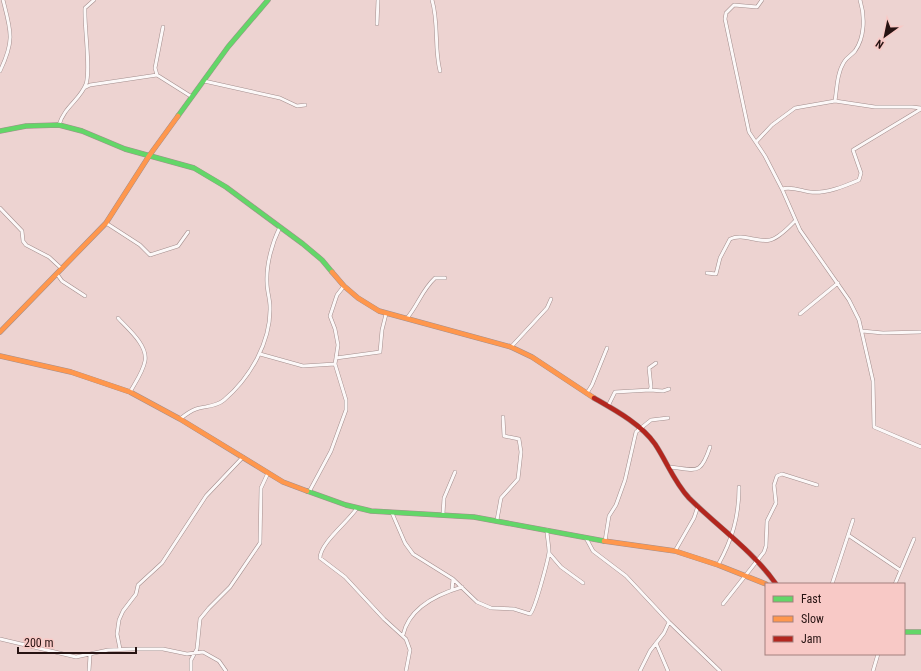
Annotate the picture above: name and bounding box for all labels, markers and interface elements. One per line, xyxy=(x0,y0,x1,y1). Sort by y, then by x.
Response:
north arrow xyxy=(865,16,905,56)
text: N xyxy=(873,37,886,51)
legend xyxy=(765,583,905,655)
text: Fast xyxy=(801,592,822,606)
text: Slow xyxy=(801,612,824,626)
scale bar xyxy=(18,629,136,655)
text: Jam xyxy=(801,632,822,646)
text: 200 m xyxy=(24,636,54,650)

